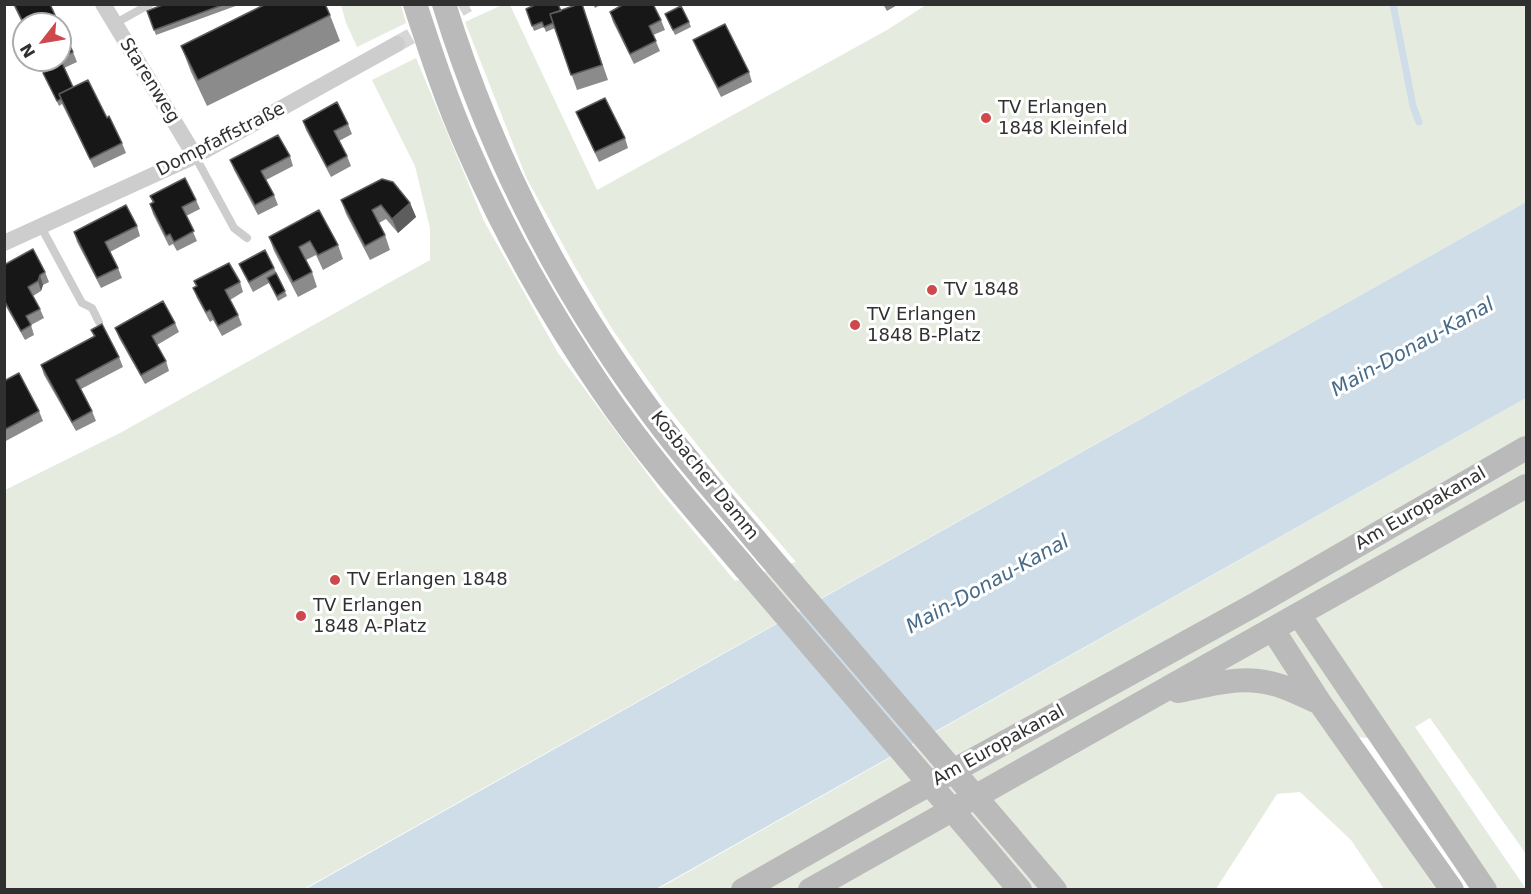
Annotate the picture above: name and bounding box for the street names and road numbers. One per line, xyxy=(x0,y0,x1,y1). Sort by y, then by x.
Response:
street label: Starenweg xyxy=(114,34,184,128)
street label: Dompfaffstraße xyxy=(153,98,289,182)
street label: Kosbacher Damm xyxy=(646,407,762,545)
street label: Am Europakanal xyxy=(1352,463,1490,555)
street label: Am Europakanal xyxy=(929,701,1069,791)

